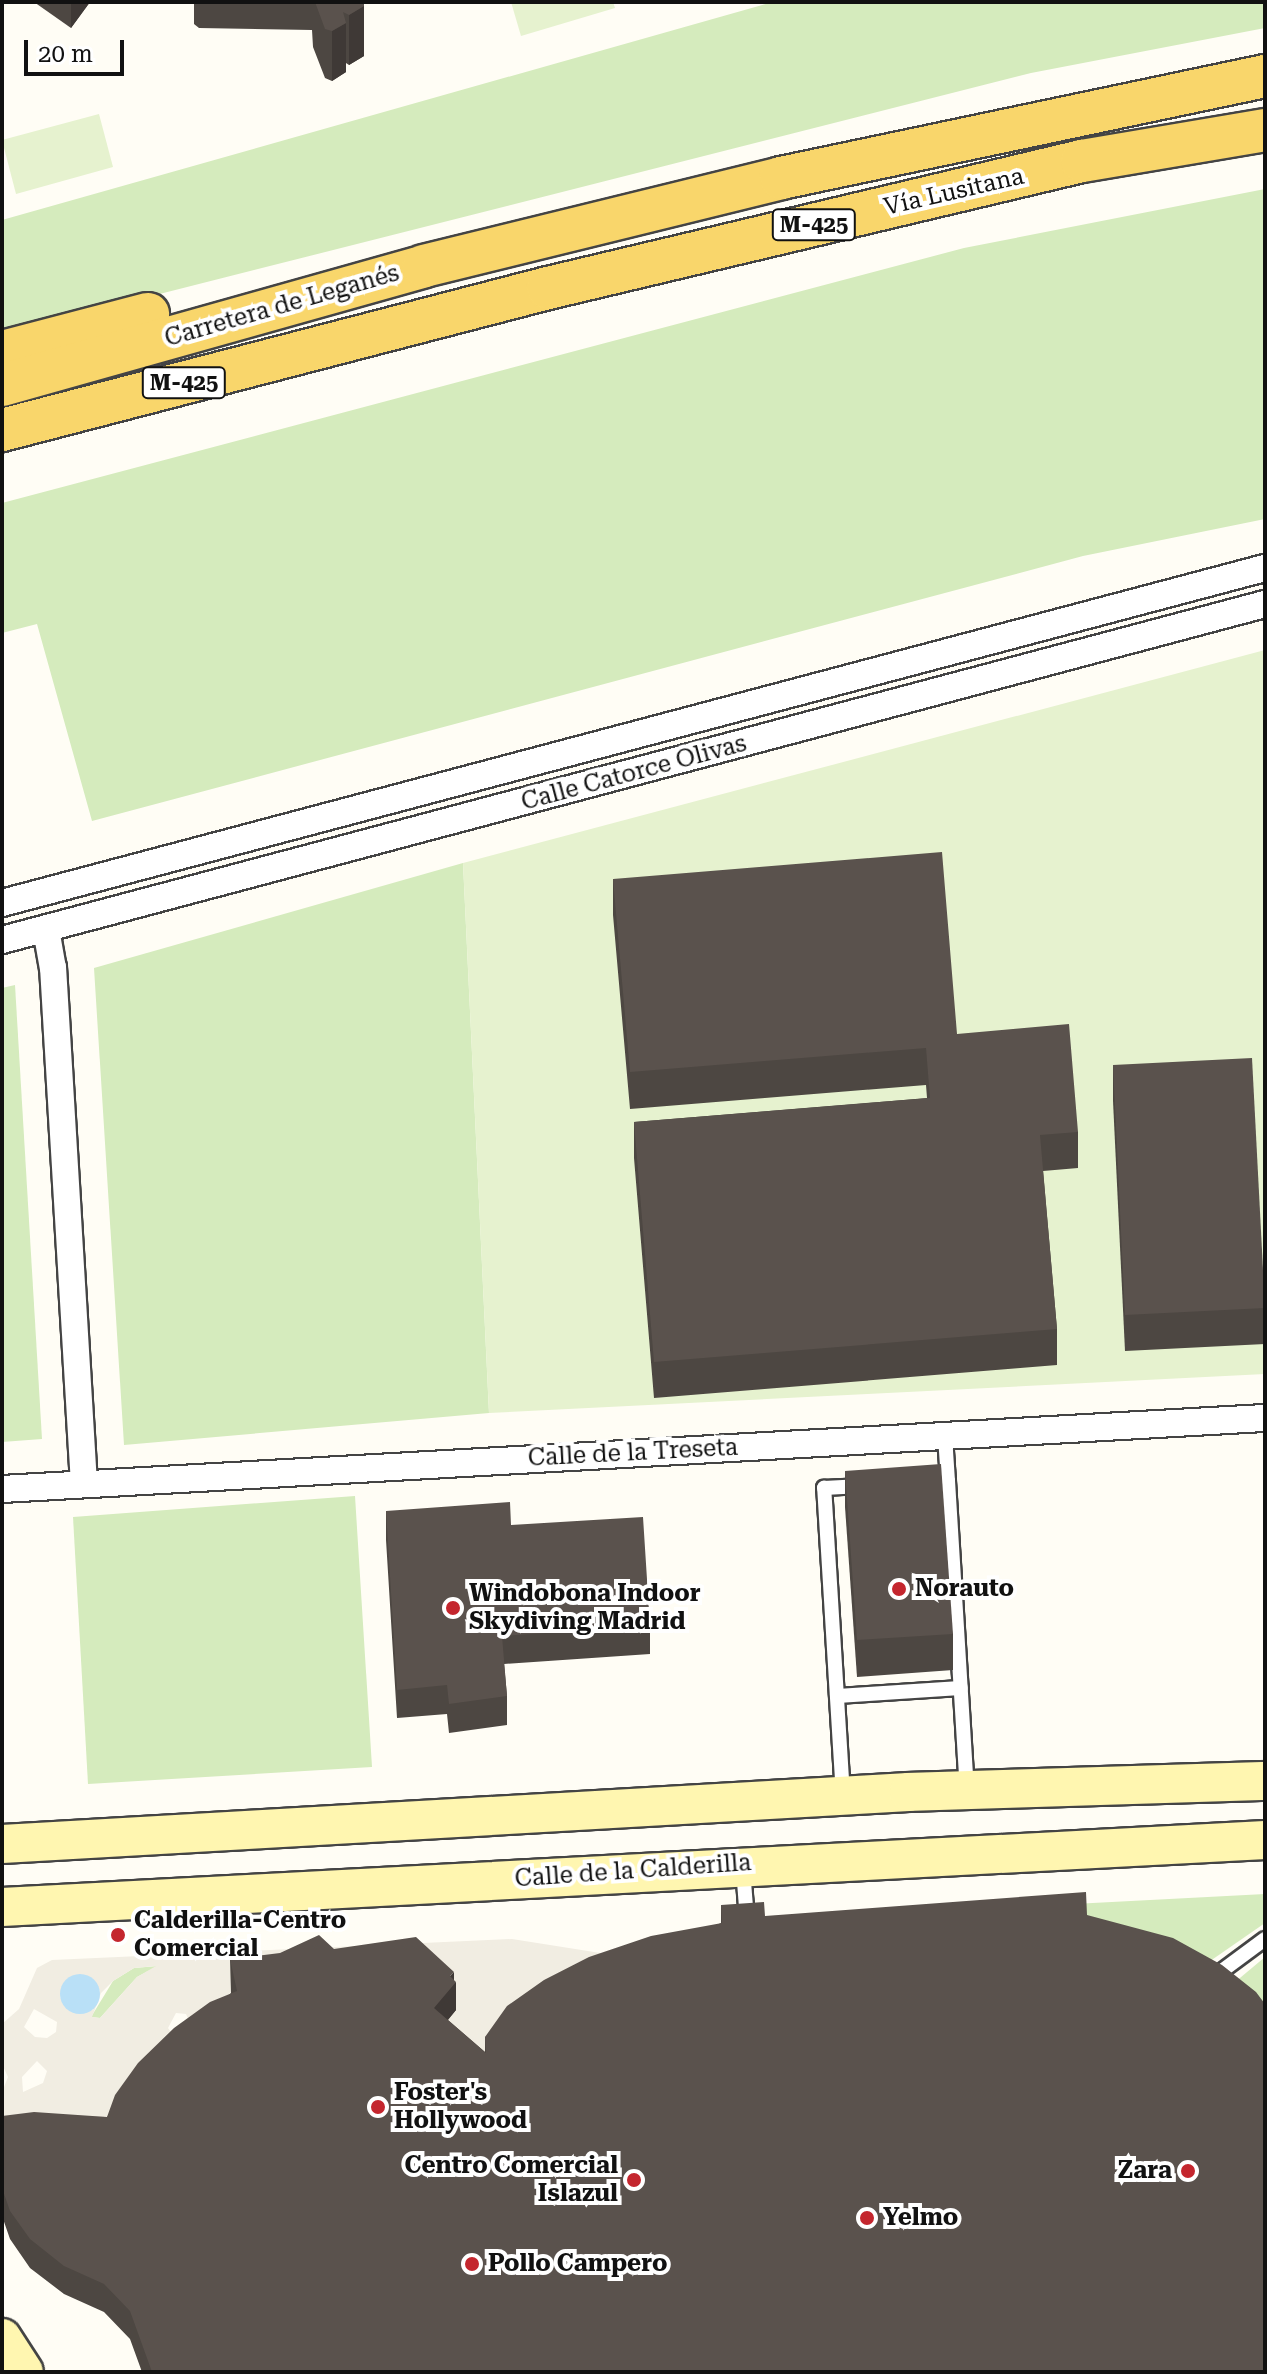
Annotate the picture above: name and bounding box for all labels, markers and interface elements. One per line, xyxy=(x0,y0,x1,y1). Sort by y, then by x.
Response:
scale bar xyxy=(28,24,128,74)
text: 20 m xyxy=(38,40,93,68)
street label: Vía Lusitana xyxy=(881,162,1027,222)
road number: M-425 xyxy=(770,207,858,243)
street label: Carretera de Leganés xyxy=(161,259,403,353)
road number: M-425 xyxy=(140,365,228,401)
street label: Calle Catorce Olivas xyxy=(518,729,750,817)
street label: Calle de la Treseta xyxy=(527,1433,739,1473)
place label: Norauto xyxy=(915,1575,1014,1603)
place label: Windobona Indoor Skydiving Madrid xyxy=(469,1580,701,1636)
marker: Norauto xyxy=(890,1580,908,1598)
marker: Windobona Indoor Skydiving Madrid xyxy=(444,1599,462,1617)
street label: Calle de la Calderilla xyxy=(514,1848,752,1894)
place label: Calderilla-Centro Comercial xyxy=(134,1907,346,1963)
marker: Calderilla-Centro Comercial xyxy=(109,1926,127,1944)
place label: Foster's Hollywood xyxy=(394,2079,527,2135)
marker: Foster's Hollywood xyxy=(369,2098,387,2116)
place label: Centro Comercial Islazul xyxy=(404,2152,618,2208)
place label: Zara xyxy=(1118,2157,1172,2185)
marker: Zara xyxy=(1179,2162,1197,2180)
marker: Centro Comercial Islazul xyxy=(625,2171,643,2189)
place label: Yelmo xyxy=(883,2204,958,2232)
marker: Yelmo xyxy=(858,2209,876,2227)
place label: Pollo Campero xyxy=(488,2250,667,2278)
marker: Pollo Campero xyxy=(463,2255,481,2273)

